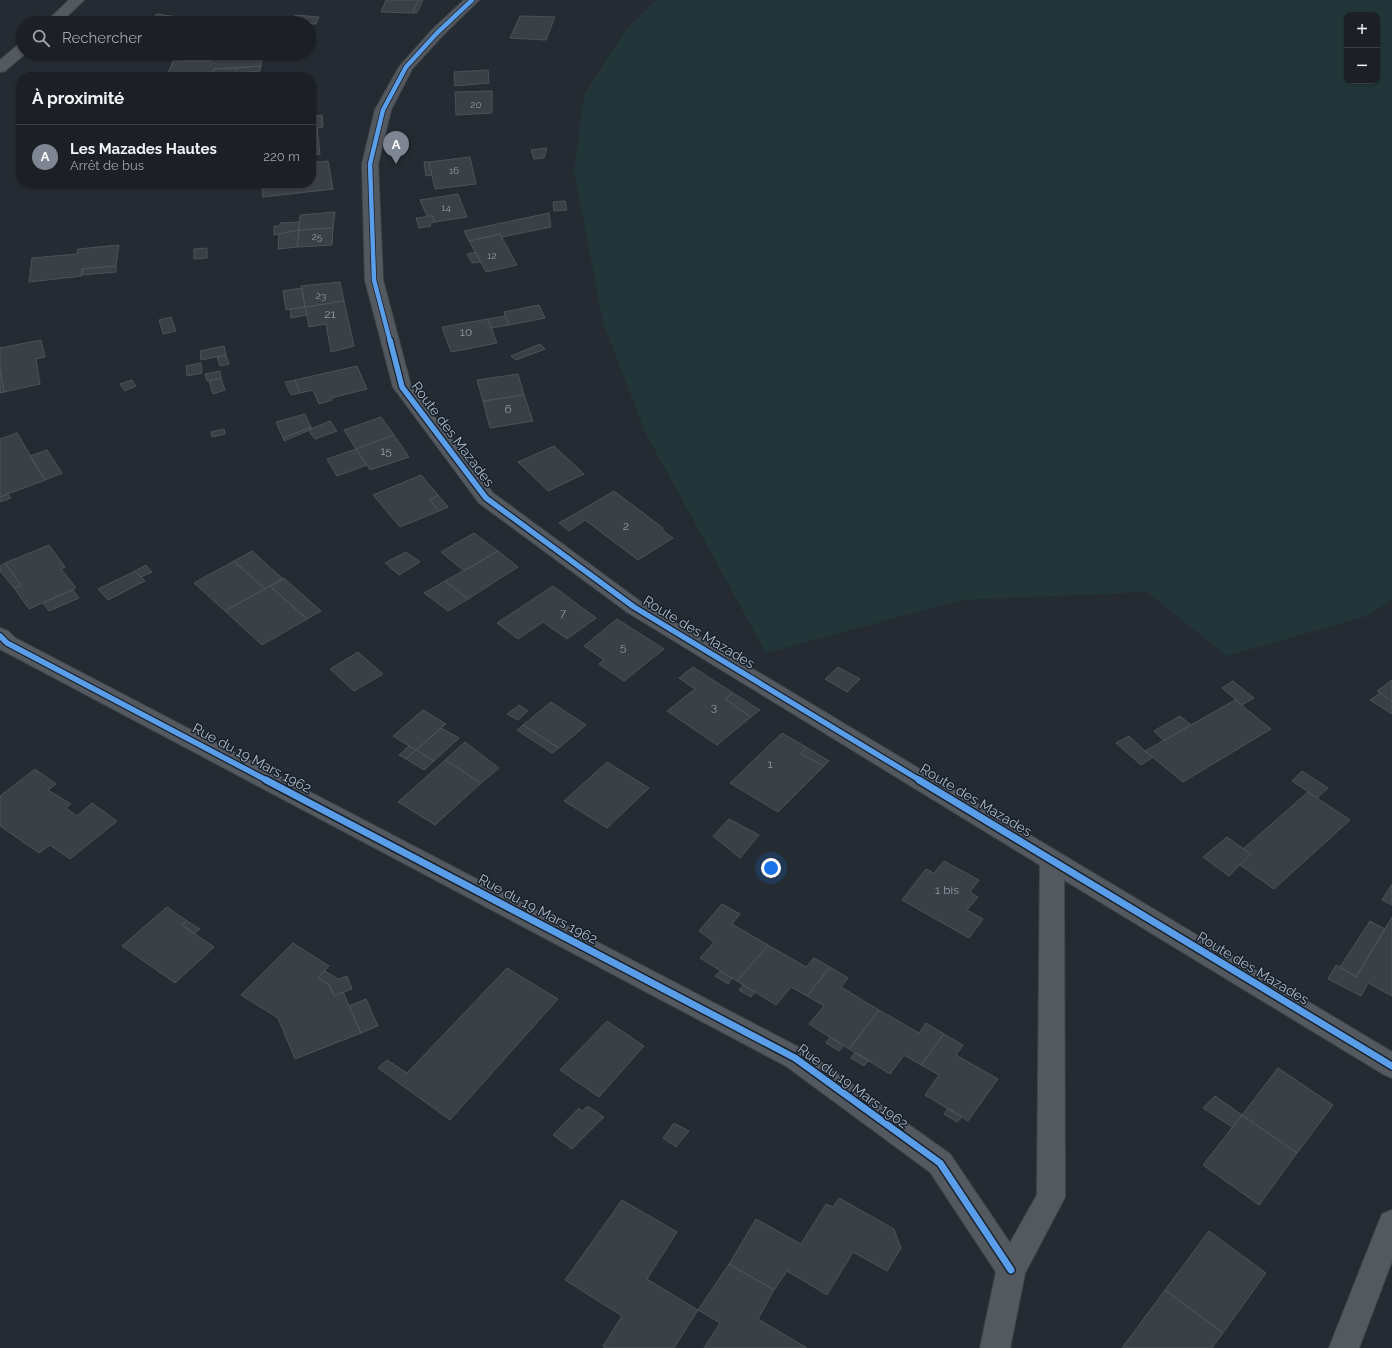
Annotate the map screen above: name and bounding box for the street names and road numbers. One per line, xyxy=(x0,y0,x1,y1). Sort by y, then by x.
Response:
street label: Route des Mazades xyxy=(408,378,498,490)
street label: Route des Mazades xyxy=(640,592,758,672)
street label: Rue du 19 Mars 1962 xyxy=(190,720,314,796)
street label: Route des Mazades xyxy=(917,760,1035,840)
street label: Rue du 19 Mars 1962 xyxy=(476,871,600,947)
street label: Route des Mazades xyxy=(1194,928,1312,1008)
street label: Rue du 19 Mars 1962 xyxy=(795,1041,911,1131)

